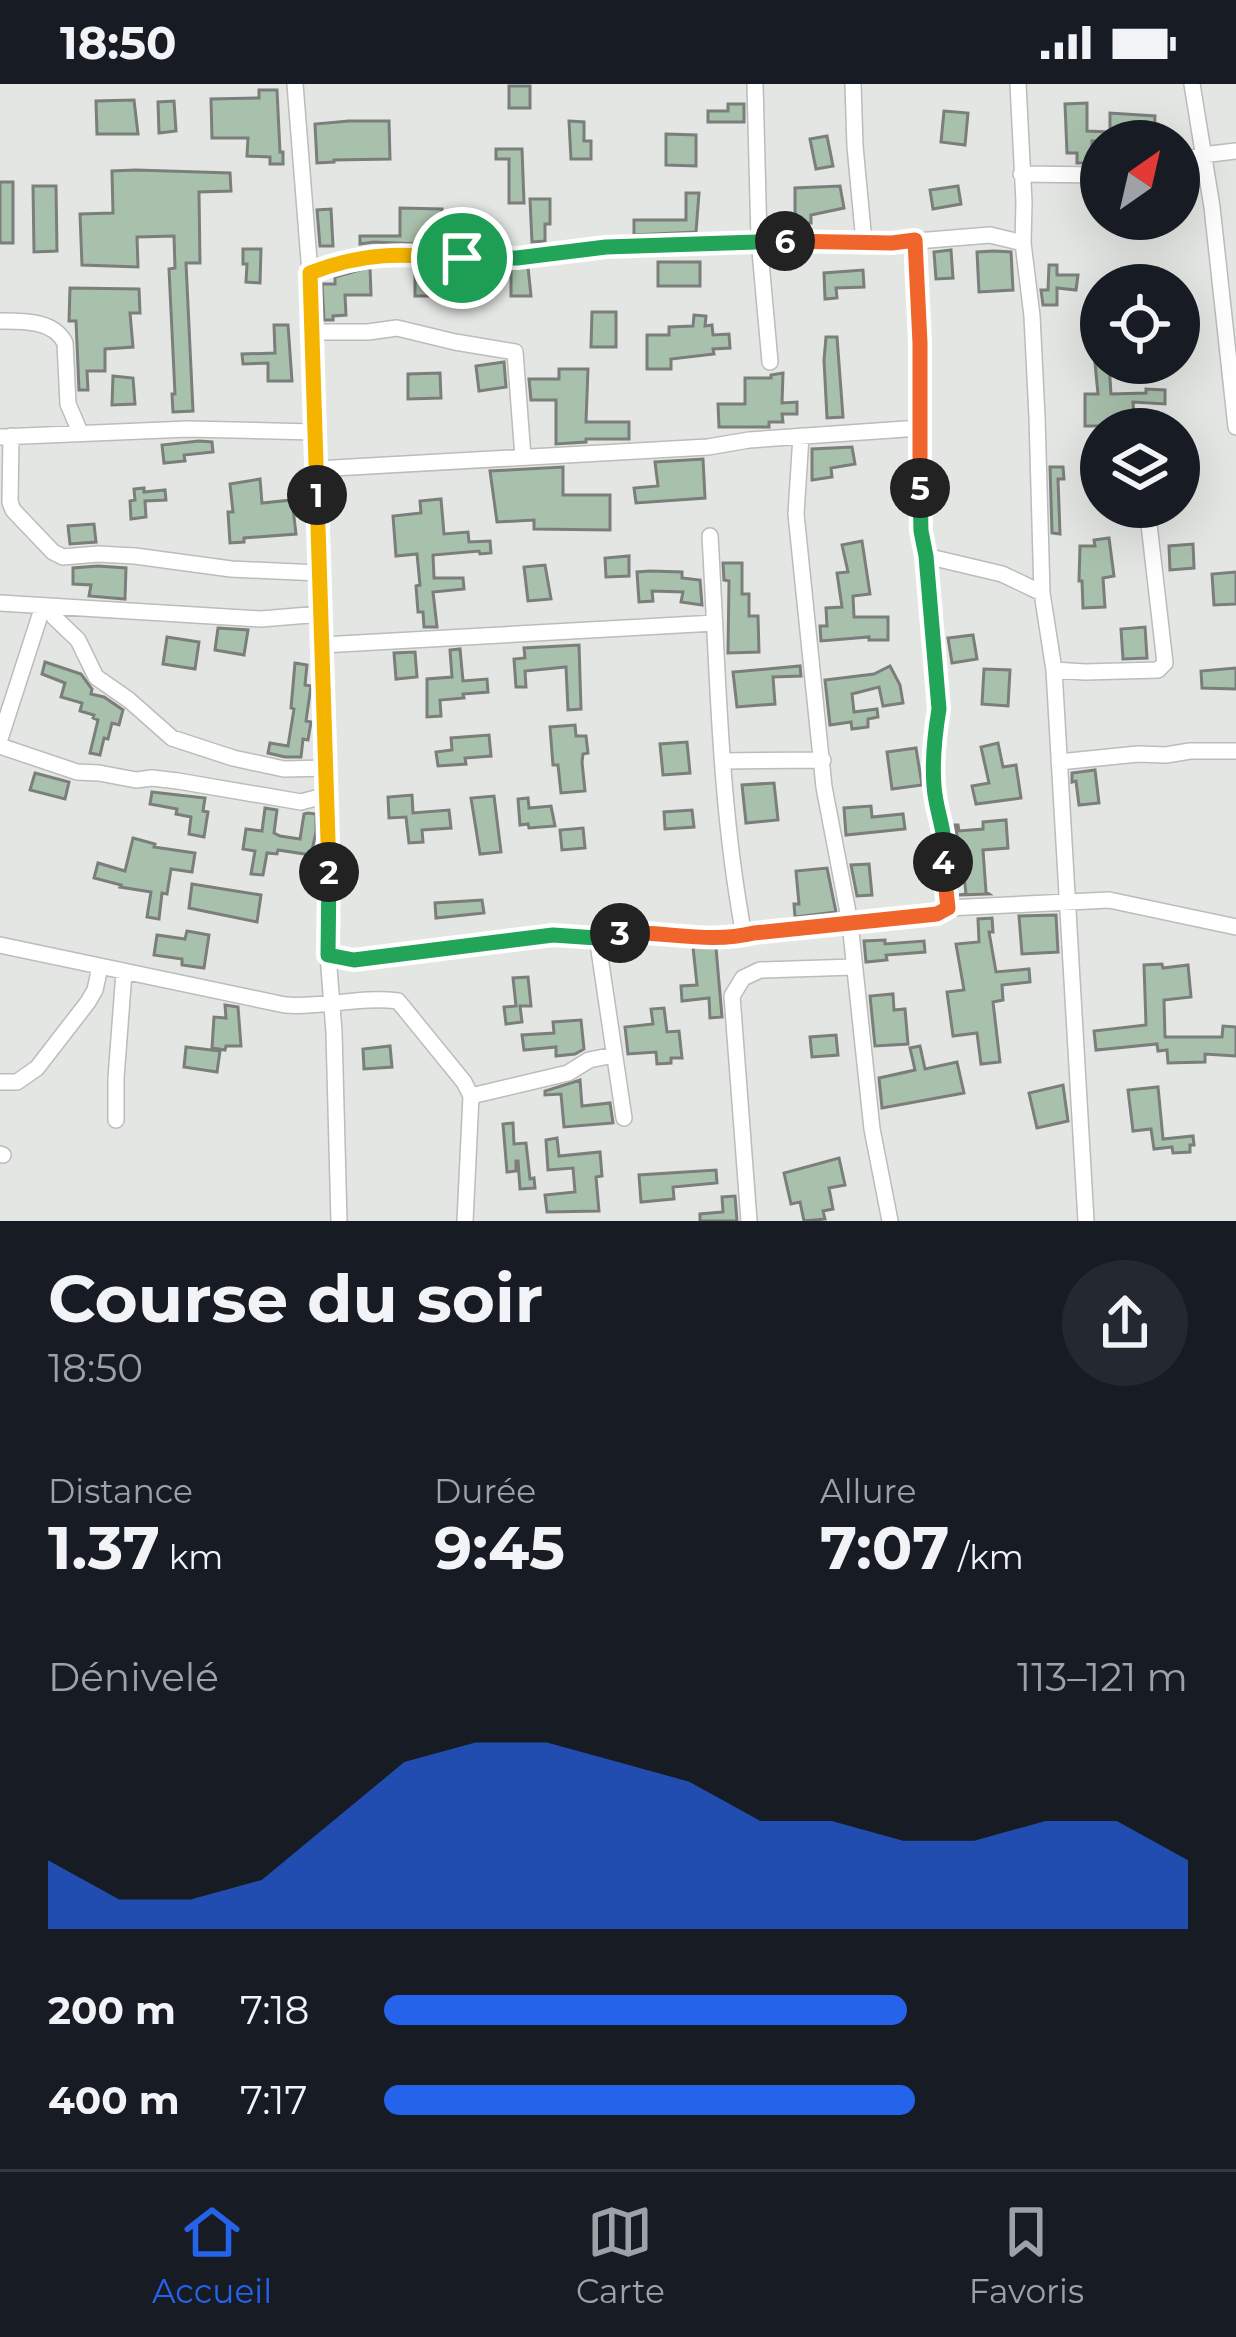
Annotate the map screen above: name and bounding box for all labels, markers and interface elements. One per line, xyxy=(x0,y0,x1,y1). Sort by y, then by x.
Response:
text: 18:50 xyxy=(60,15,176,70)
north arrow xyxy=(1080,120,1200,240)
map controls xyxy=(1080,120,1200,528)
pin xyxy=(411,207,513,309)
pin: 6 xyxy=(755,211,815,271)
text: 6 xyxy=(774,221,796,261)
icon: arrive xyxy=(429,225,495,291)
button: locate xyxy=(1080,264,1200,384)
button: layers xyxy=(1080,408,1200,528)
pin: 5 xyxy=(890,458,950,518)
pin: 1 xyxy=(287,465,347,525)
text: 5 xyxy=(910,468,930,508)
text: 1 xyxy=(311,475,323,515)
pin: 4 xyxy=(913,832,973,892)
pin: 2 xyxy=(299,842,359,902)
text: 4 xyxy=(932,842,954,882)
text: 2 xyxy=(319,852,339,892)
pin: 3 xyxy=(590,903,650,963)
text: 3 xyxy=(610,913,630,953)
text: Course du soir xyxy=(48,1258,543,1339)
button: share xyxy=(1062,1260,1188,1386)
text: 18:50 xyxy=(48,1344,143,1392)
text: Distance xyxy=(48,1471,193,1511)
text: Durée xyxy=(434,1471,536,1511)
text: Allure xyxy=(820,1471,916,1511)
text: 1.37 xyxy=(48,1511,160,1584)
text: 9:45 xyxy=(434,1511,565,1584)
text: 7:07 xyxy=(820,1511,949,1584)
text: km xyxy=(160,1537,223,1577)
text: /km xyxy=(949,1537,1024,1577)
text: Dénivelé xyxy=(48,1653,219,1701)
text: 113–121 m xyxy=(1017,1653,1188,1701)
text: 200 m xyxy=(48,1986,176,2034)
text: 7:18 xyxy=(240,1986,309,2034)
text: 400 m xyxy=(48,2076,180,2124)
text: 7:17 xyxy=(240,2076,308,2124)
tab: Accueil xyxy=(152,2199,272,2311)
tab: Carte xyxy=(576,2199,665,2311)
tab: Favoris xyxy=(969,2199,1084,2311)

